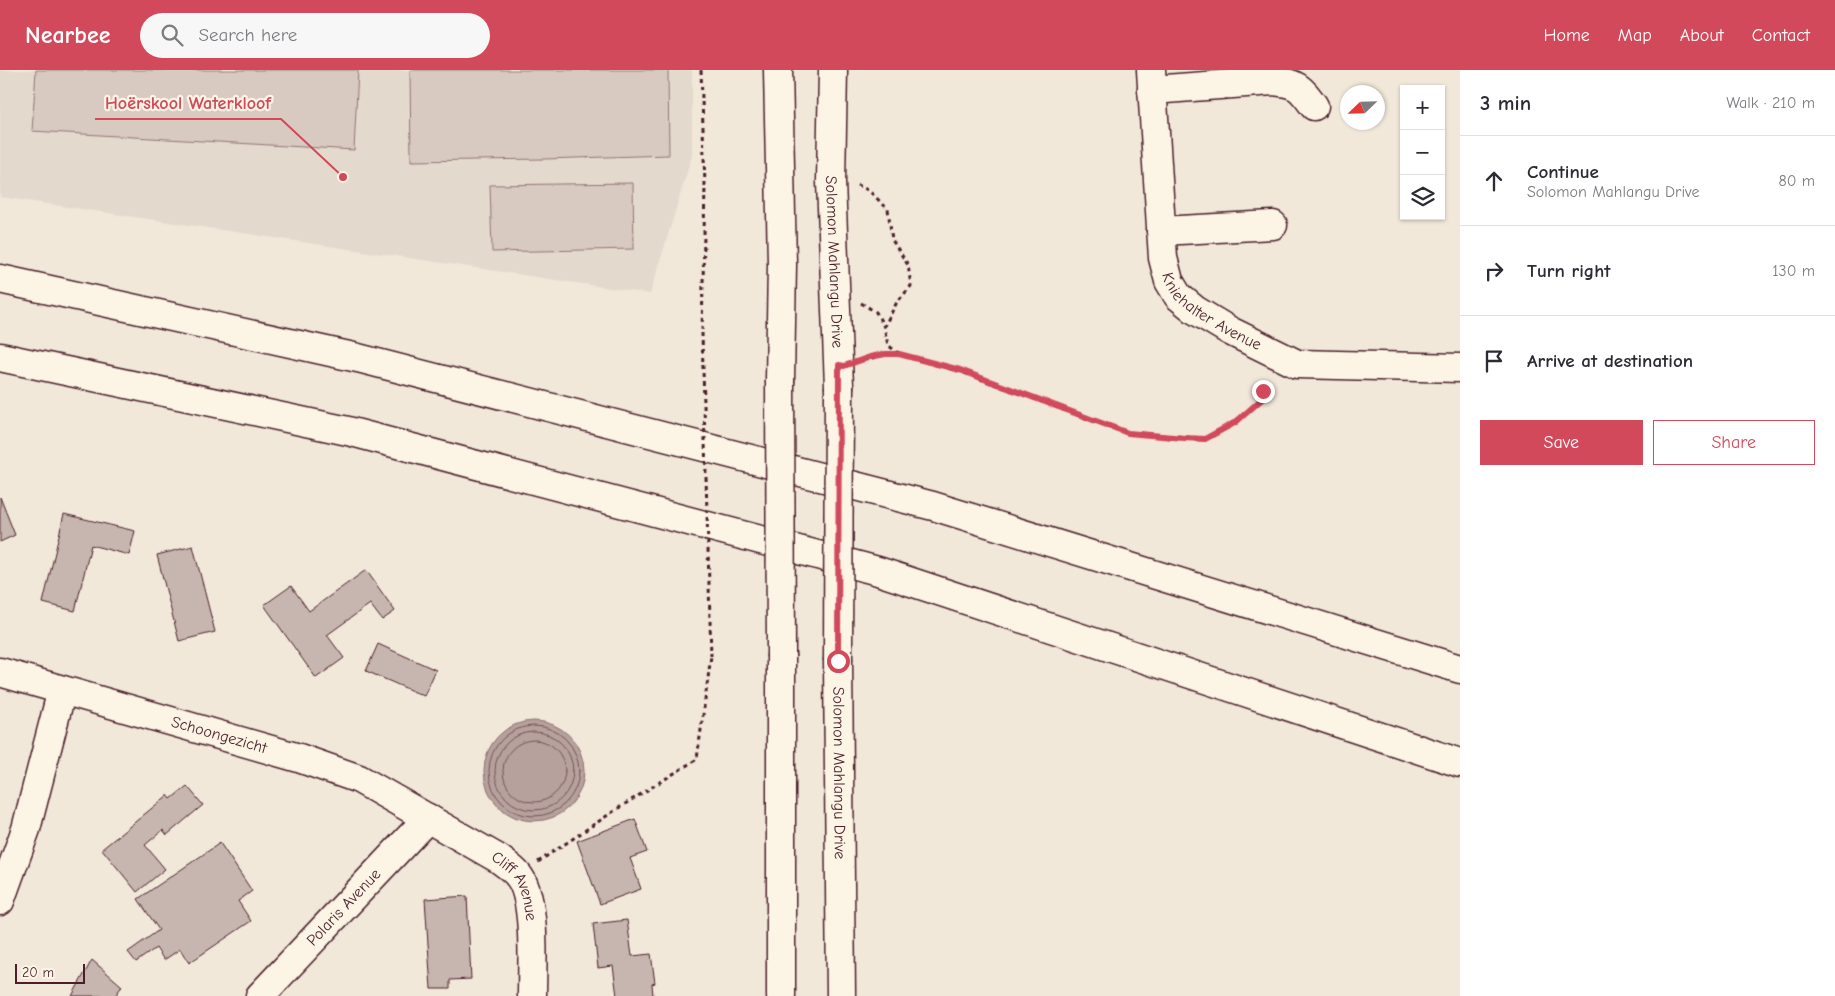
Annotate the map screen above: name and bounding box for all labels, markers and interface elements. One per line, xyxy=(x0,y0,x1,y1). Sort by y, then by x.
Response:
search box xyxy=(140,13,490,58)
text: Nearbee xyxy=(25,21,110,49)
icon: search xyxy=(158,21,186,49)
text: Search here xyxy=(198,24,297,46)
text: Home xyxy=(1543,25,1590,46)
text: Map xyxy=(1618,25,1652,46)
text: About xyxy=(1680,25,1724,46)
text: Contact xyxy=(1752,25,1810,46)
north arrow xyxy=(1340,85,1385,130)
map controls xyxy=(1400,85,1445,220)
button: + xyxy=(1400,85,1445,130)
callout: Hoërskool Waterkloof xyxy=(95,86,281,119)
text: 3 min xyxy=(1480,91,1531,115)
text: Hoërskool Waterkloof xyxy=(105,93,272,114)
text: Walk · 210 m xyxy=(1726,94,1815,112)
button: − xyxy=(1400,130,1445,175)
text: Continue xyxy=(1527,161,1599,183)
icon: ahead xyxy=(1480,167,1508,195)
text: 80 m xyxy=(1778,172,1815,190)
button: layers xyxy=(1400,175,1445,220)
street label: Solomon Mahlangu Drive xyxy=(822,176,847,349)
text: Solomon Mahlangu Drive xyxy=(1527,183,1699,201)
icon: right xyxy=(1480,257,1508,285)
text: Turn right xyxy=(1527,260,1611,282)
text: 130 m xyxy=(1772,262,1815,280)
street label: Kniehalter Avenue xyxy=(1158,271,1264,354)
icon: arrive xyxy=(1480,347,1508,375)
text: Arrive at destination xyxy=(1527,350,1693,372)
route end xyxy=(1252,380,1275,403)
button: Save xyxy=(1480,420,1643,465)
button: Share xyxy=(1653,420,1815,465)
route start xyxy=(827,650,850,673)
street label: Solomon Mahlangu Drive xyxy=(829,687,849,859)
street label: Schoongezicht xyxy=(169,713,270,757)
street label: Cliff Avenue xyxy=(488,848,540,922)
street label: Polaris Avenue xyxy=(303,865,384,950)
scale bar xyxy=(15,961,85,984)
text: 20 m xyxy=(22,964,54,981)

